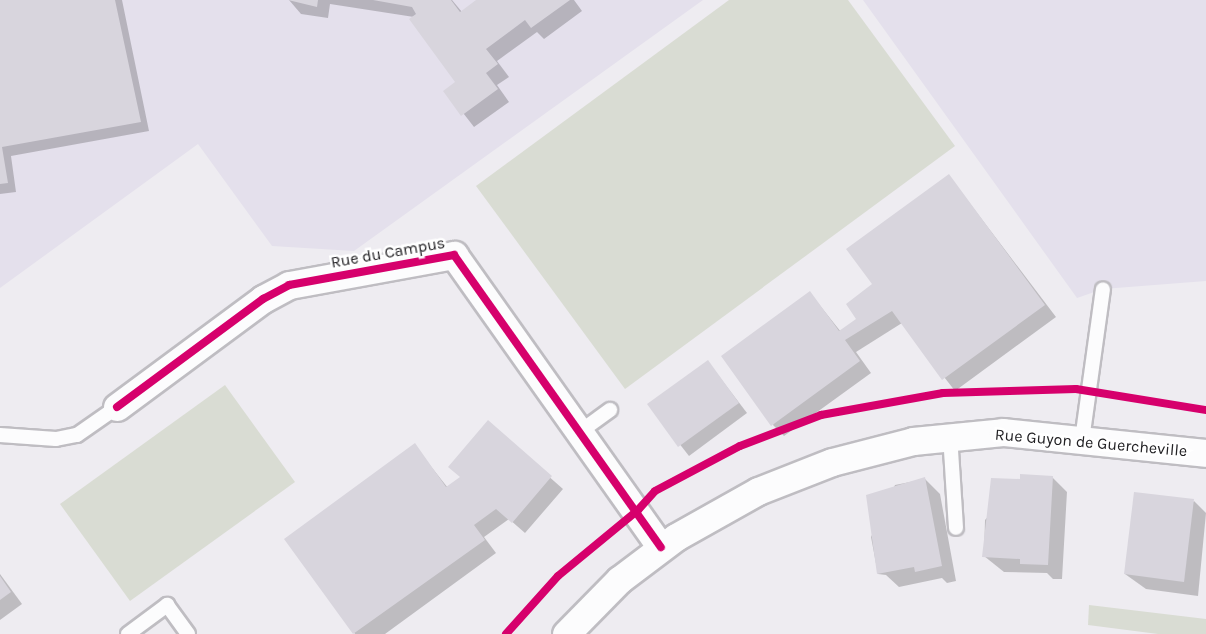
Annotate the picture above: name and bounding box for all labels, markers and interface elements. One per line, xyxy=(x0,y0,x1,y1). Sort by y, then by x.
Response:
street label: Rue du Campus xyxy=(329,234,447,272)
street label: Rue Guyon de Guercheville xyxy=(994,425,1188,461)

